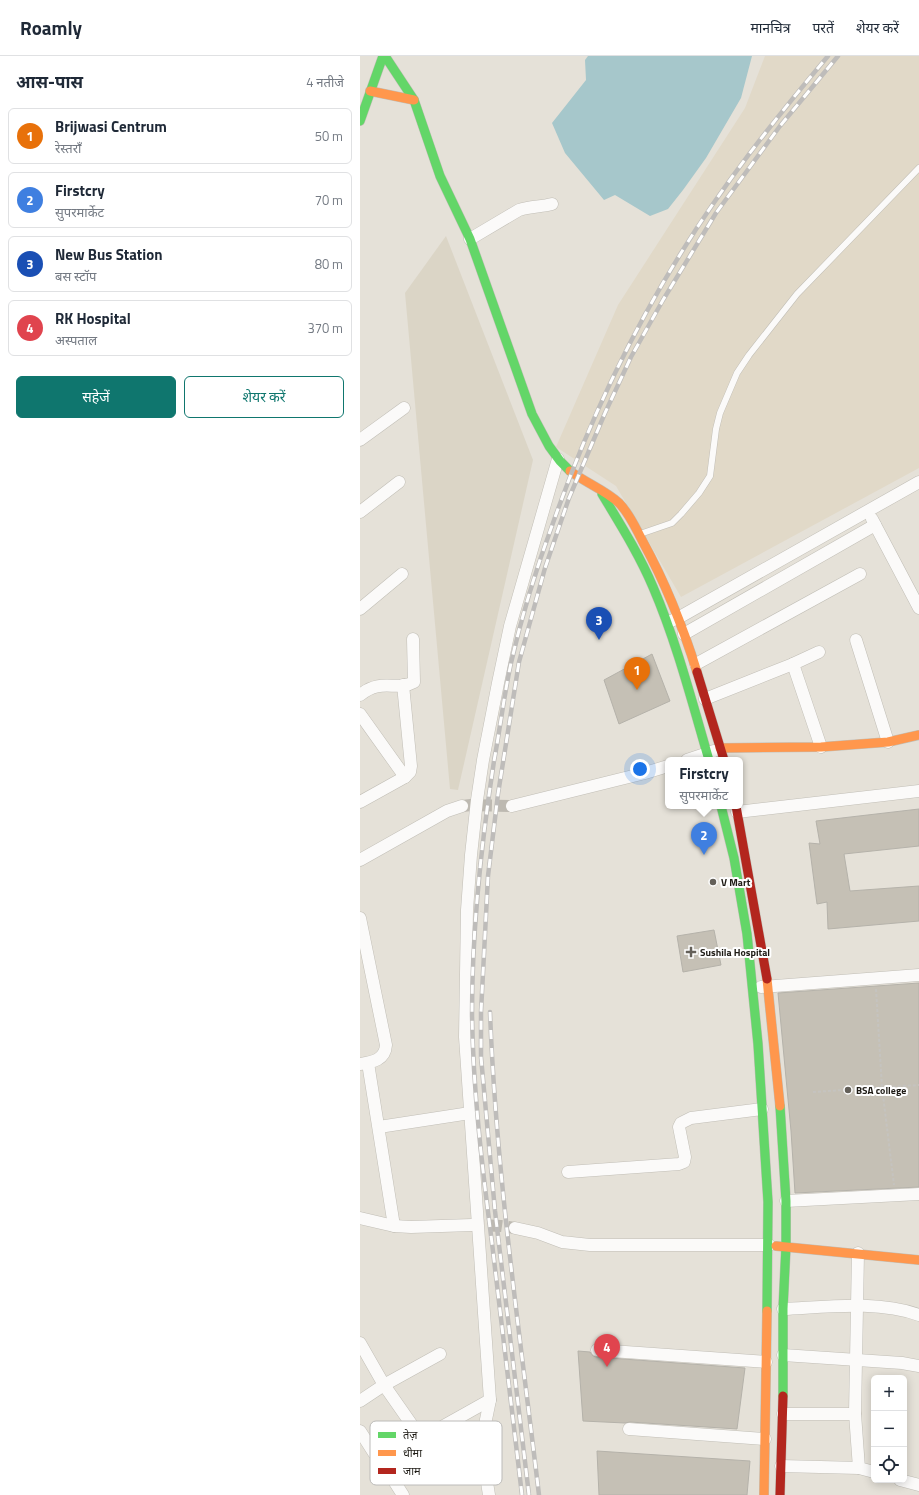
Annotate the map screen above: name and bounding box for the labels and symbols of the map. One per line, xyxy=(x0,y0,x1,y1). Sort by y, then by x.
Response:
pin: 3 xyxy=(586,607,612,640)
pin: 1 xyxy=(624,657,650,690)
your location xyxy=(630,759,650,779)
pin: 2 xyxy=(691,822,717,855)
place label: V Mart xyxy=(721,875,751,890)
marker: V Mart xyxy=(708,877,718,887)
place label: Sushila Hospital xyxy=(700,945,770,960)
marker: Sushila Hospital xyxy=(685,946,697,958)
place label: BSA college xyxy=(856,1083,906,1098)
marker: BSA college xyxy=(843,1085,853,1095)
pin: 4 xyxy=(594,1334,620,1367)
legend xyxy=(370,1421,502,1485)
text: तेज़ xyxy=(403,1427,418,1443)
text: धीमा xyxy=(403,1445,422,1461)
text: जाम xyxy=(403,1463,421,1479)

